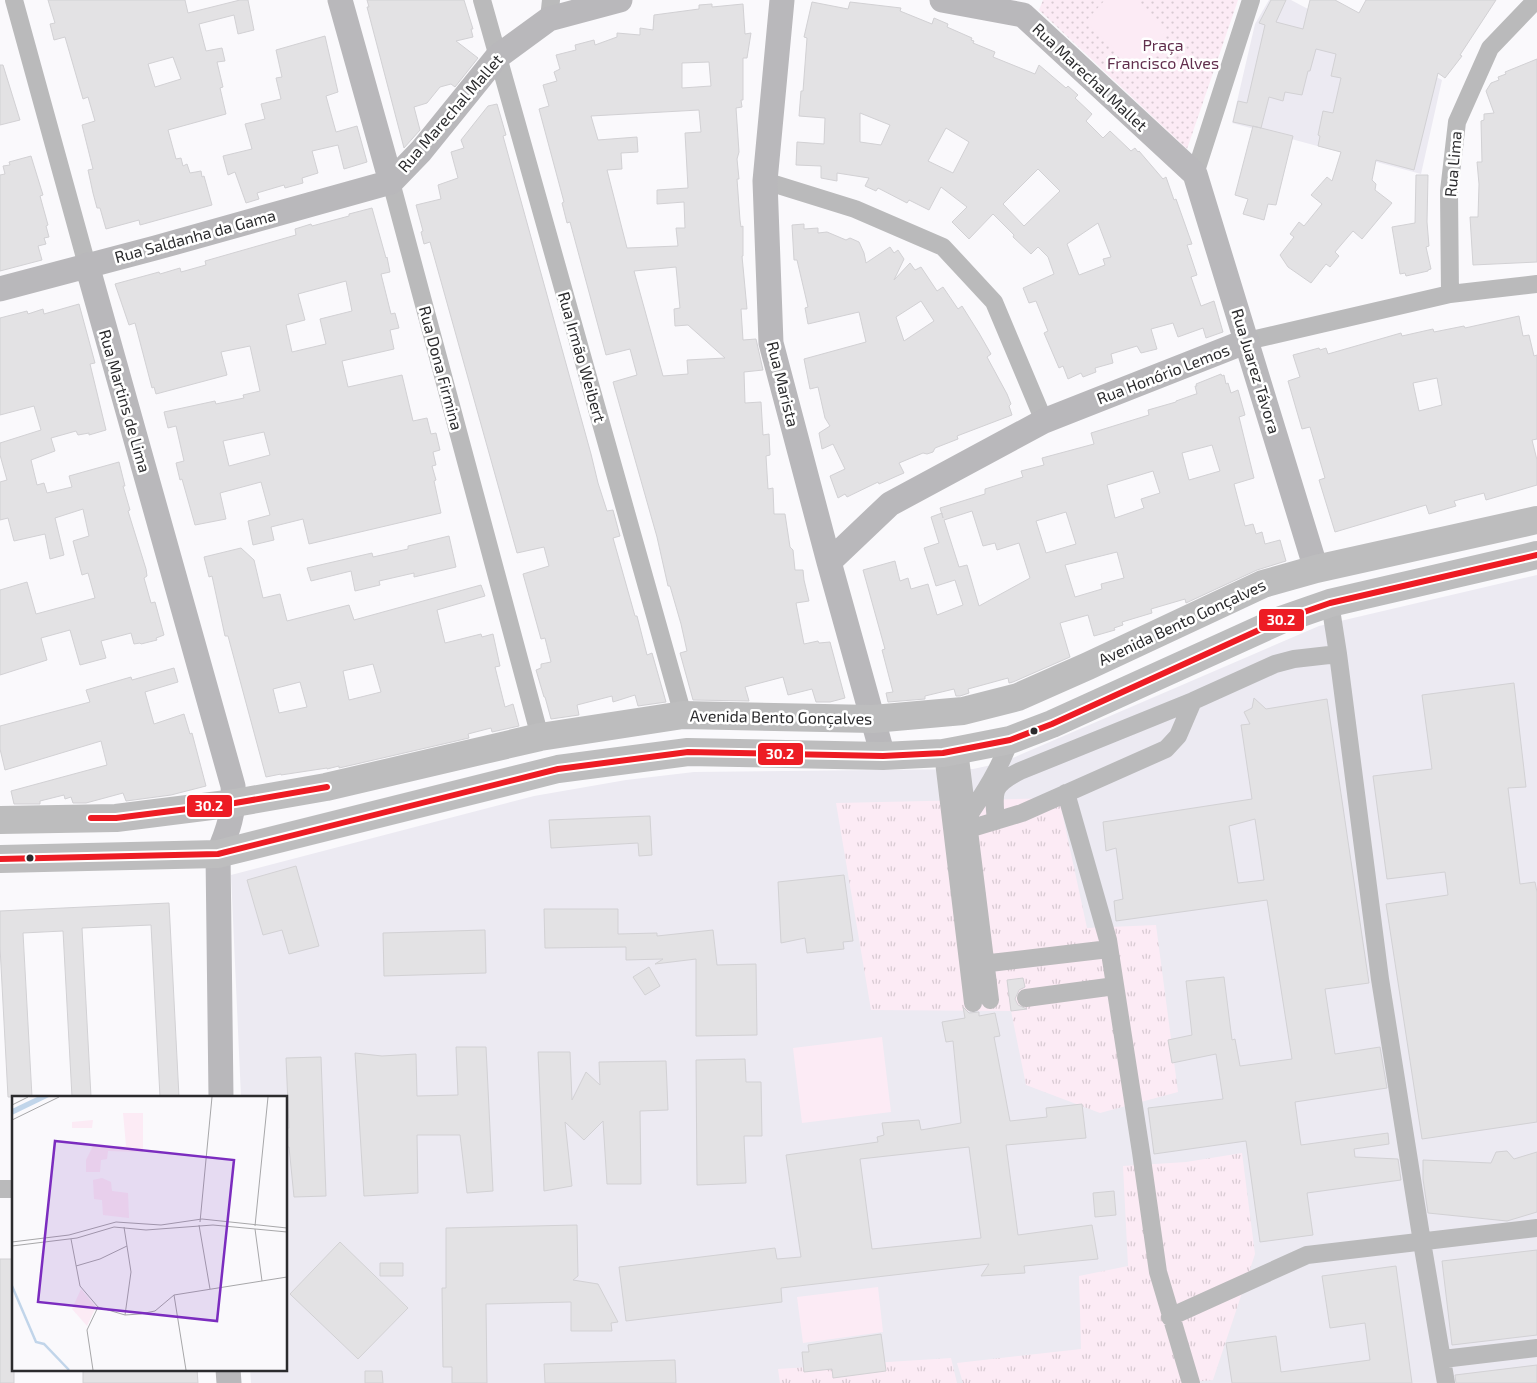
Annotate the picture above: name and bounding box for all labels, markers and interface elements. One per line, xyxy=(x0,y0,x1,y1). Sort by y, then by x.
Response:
street label: Rua Marechal Mallet xyxy=(1029,19,1152,135)
park label: Praça Francisco Alves xyxy=(1107,35,1219,72)
street label: Rua Marechal Mallet xyxy=(393,50,506,175)
street label: Rua Lima xyxy=(1440,130,1465,198)
street label: Rua Saldanha da Gama xyxy=(112,205,277,266)
street label: Rua Irmão Weibert xyxy=(555,289,610,424)
street label: Rua Dona Firmina xyxy=(416,304,467,432)
street label: Rua Juarez Távora xyxy=(1228,306,1285,436)
street label: Rua Martins de Lima xyxy=(96,327,155,475)
street label: Rua Marista xyxy=(764,339,803,429)
street label: Rua Honório Lemos xyxy=(1094,339,1232,408)
street label: Avenida Bento Gonçalves xyxy=(1095,574,1269,670)
line badge: 30.2 xyxy=(1258,608,1305,632)
text: 30.2 xyxy=(1267,611,1295,628)
street label: Avenida Bento Gonçalves xyxy=(690,705,872,729)
unlabelled marker xyxy=(1029,726,1039,736)
line badge: 30.2 xyxy=(757,742,804,766)
text: 30.2 xyxy=(766,745,794,762)
line badge: 30.2 xyxy=(186,794,233,818)
text: 30.2 xyxy=(195,797,223,814)
unlabelled marker xyxy=(25,853,35,863)
inset map xyxy=(12,1096,288,1370)

